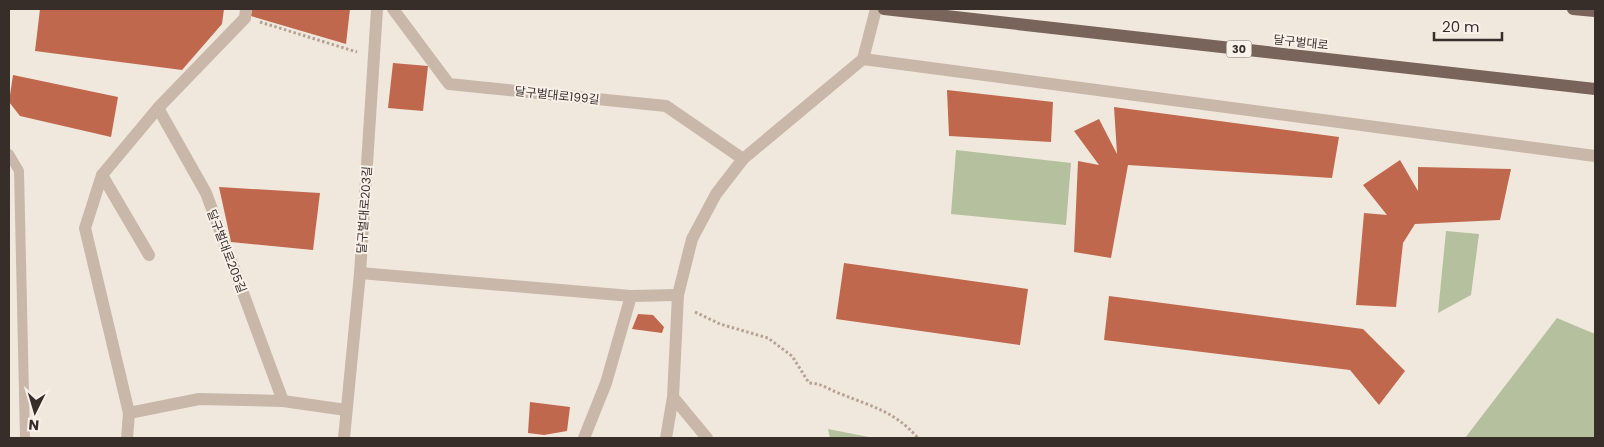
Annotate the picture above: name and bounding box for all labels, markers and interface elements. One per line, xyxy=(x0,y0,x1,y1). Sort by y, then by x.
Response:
scale bar xyxy=(1434,10,1502,42)
text: 20 m xyxy=(1442,16,1480,37)
street label: 달구벌대로 xyxy=(1273,31,1329,53)
road number: 30 xyxy=(1226,41,1252,58)
street label: 달구벌대로199길 xyxy=(514,82,600,108)
street label: 달구벌대로203길 xyxy=(352,166,376,254)
street label: 달구벌대로205길 xyxy=(203,207,251,295)
north arrow xyxy=(10,387,60,437)
text: N xyxy=(28,415,40,435)

